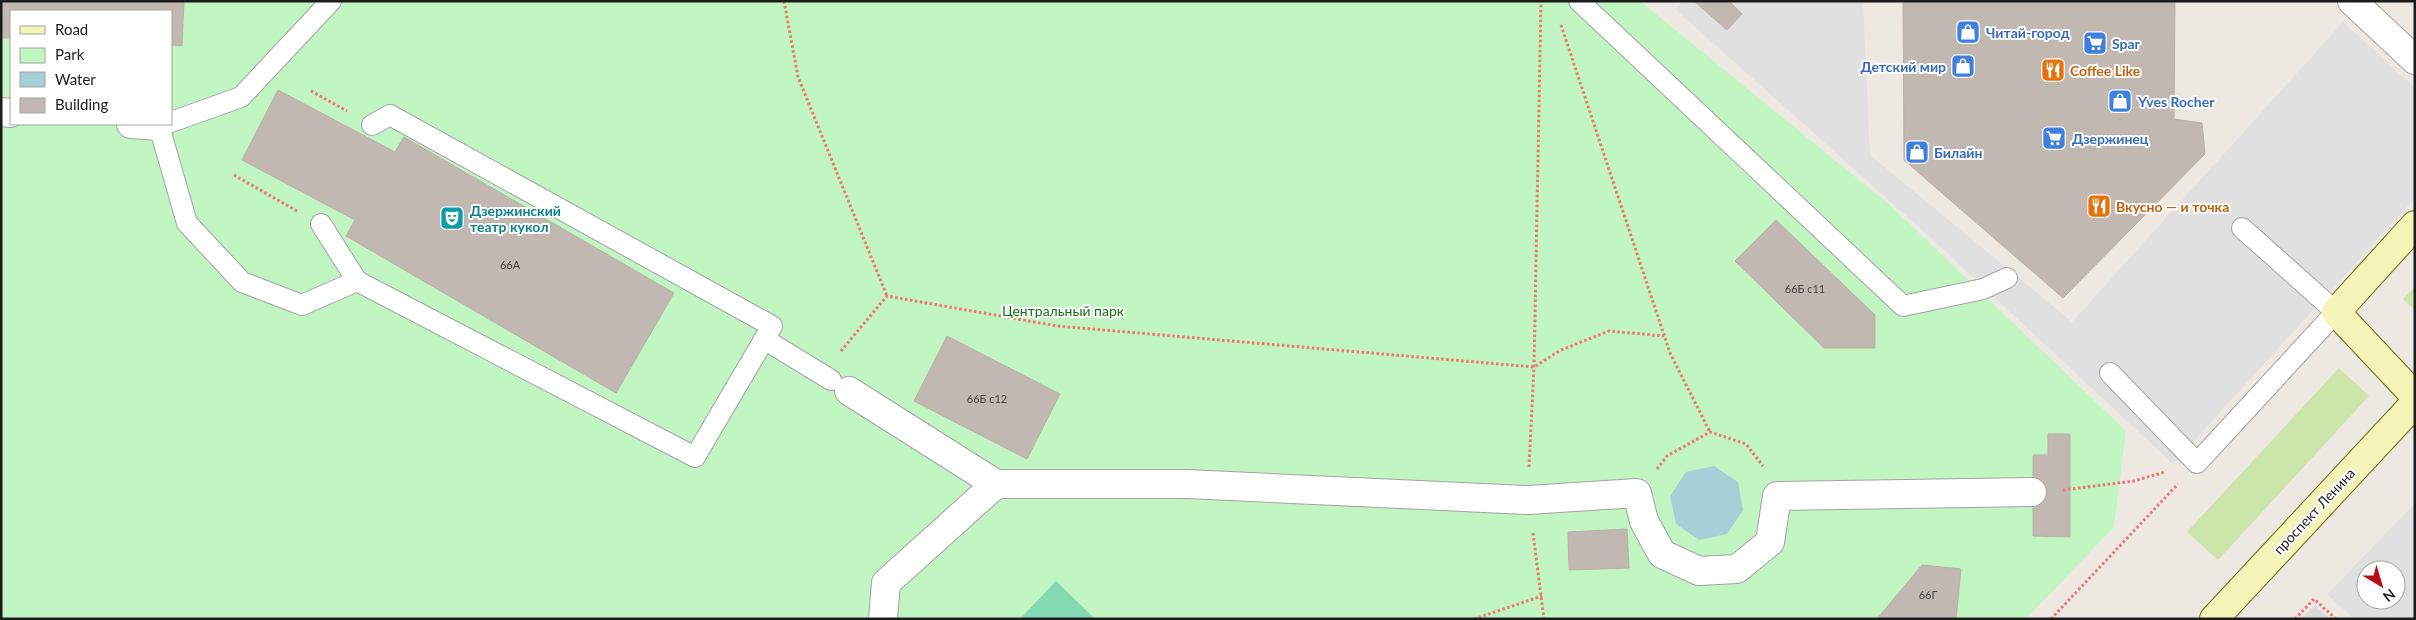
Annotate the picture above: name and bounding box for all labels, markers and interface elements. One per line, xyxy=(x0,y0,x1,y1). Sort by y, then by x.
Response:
legend xyxy=(10,10,172,125)
shop icon: Читай-город xyxy=(1955,19,1981,45)
text: Road xyxy=(55,20,88,38)
place label: Читай-город xyxy=(1986,24,2070,41)
supermarket icon: Spar xyxy=(2082,30,2108,56)
place label: Spar xyxy=(2112,35,2141,52)
text: Park xyxy=(55,45,85,63)
shop icon: Детский мир xyxy=(1950,53,1976,79)
restaurant icon: Coffee Like xyxy=(2040,57,2066,83)
place label: Детский мир xyxy=(1860,58,1946,75)
place label: Coffee Like xyxy=(2070,62,2141,79)
text: Water xyxy=(55,70,96,88)
shop icon: Yves Rocher xyxy=(2107,88,2133,114)
place label: Yves Rocher xyxy=(2137,93,2215,110)
text: Building xyxy=(55,95,108,113)
supermarket icon: Дзержинец xyxy=(2041,125,2067,151)
place label: Дзержинец xyxy=(2072,130,2149,147)
shop icon: Билайн xyxy=(1904,139,1930,165)
place label: Билайн xyxy=(1934,144,1983,161)
restaurant icon: Вкусно — и точка xyxy=(2086,193,2112,219)
place label: Вкусно — и точка xyxy=(2116,198,2229,215)
place label: Дзержинский театр кукол xyxy=(470,202,561,235)
theatre icon: Дзержинский театр кукол xyxy=(439,205,465,231)
house number: 66А xyxy=(500,258,521,271)
house number: 66Б с11 xyxy=(1785,282,1825,295)
park label: Центральный парк xyxy=(1002,302,1125,319)
house number: 66Б с12 xyxy=(967,392,1007,405)
street label: проспект Ленина xyxy=(2270,464,2358,558)
north arrow xyxy=(2356,560,2406,610)
text: N xyxy=(2380,586,2399,606)
house number: 66Г xyxy=(1919,588,1937,601)

